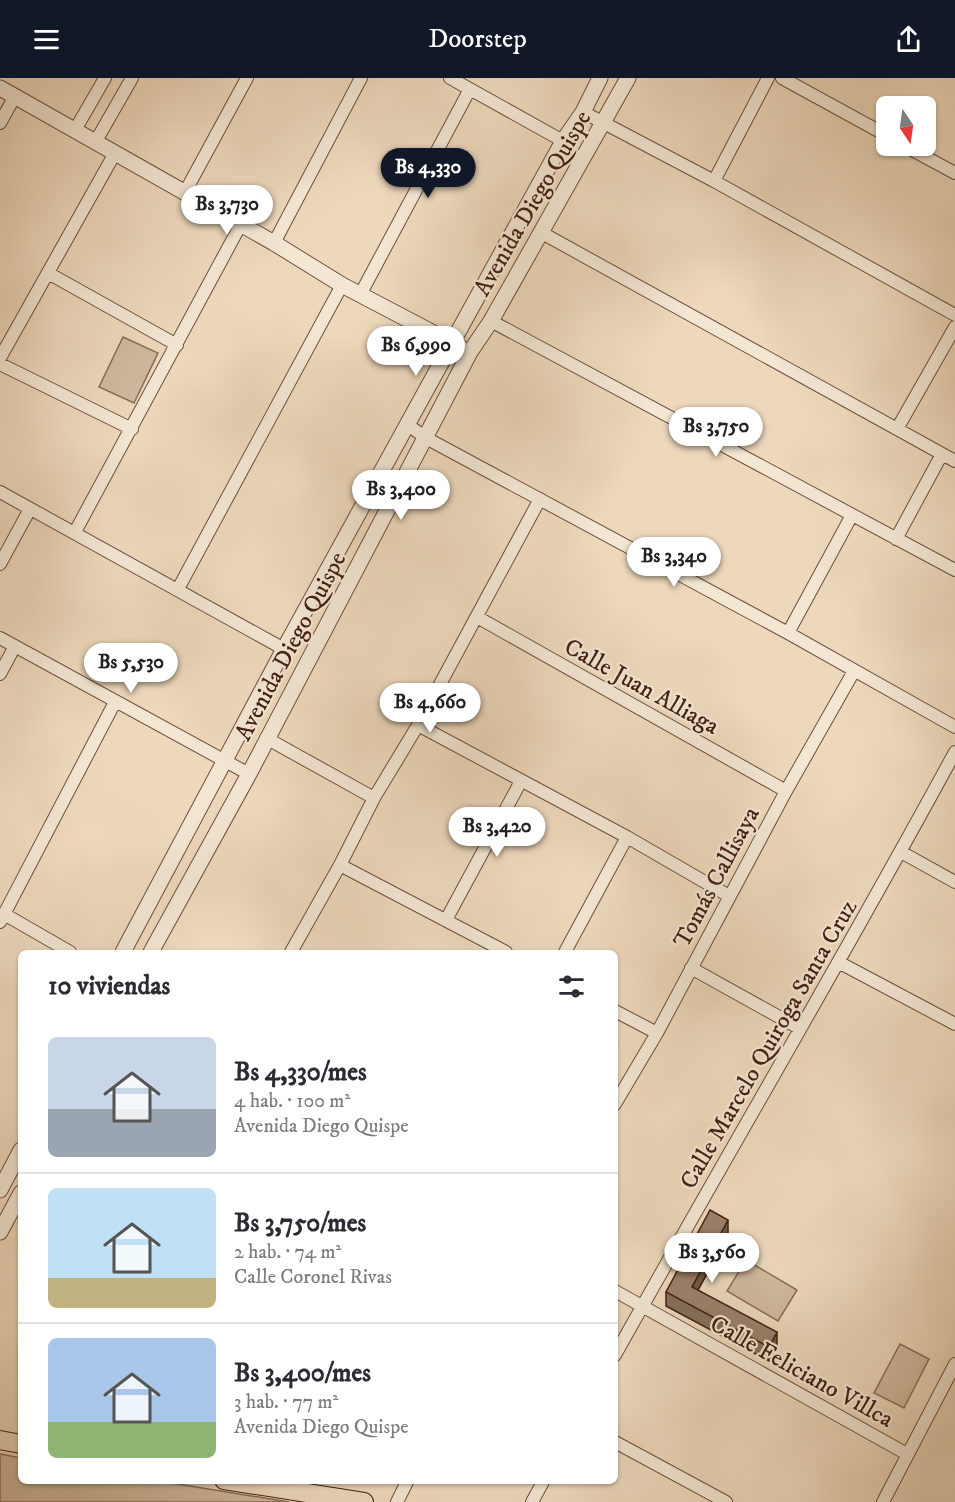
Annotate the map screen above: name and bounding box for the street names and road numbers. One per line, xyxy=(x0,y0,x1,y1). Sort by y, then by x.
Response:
street label: Avenida Diego Quispe xyxy=(468,105,598,302)
street label: Avenida Diego Quispe xyxy=(228,547,353,746)
street label: Calle Juan Alliaga xyxy=(559,632,725,742)
street label: Tomás Callisaya xyxy=(667,801,767,953)
street label: Calle Marcelo Quiroga Santa Cruz xyxy=(674,894,864,1194)
street label: Calle Feliciano Villca xyxy=(705,1309,899,1435)

